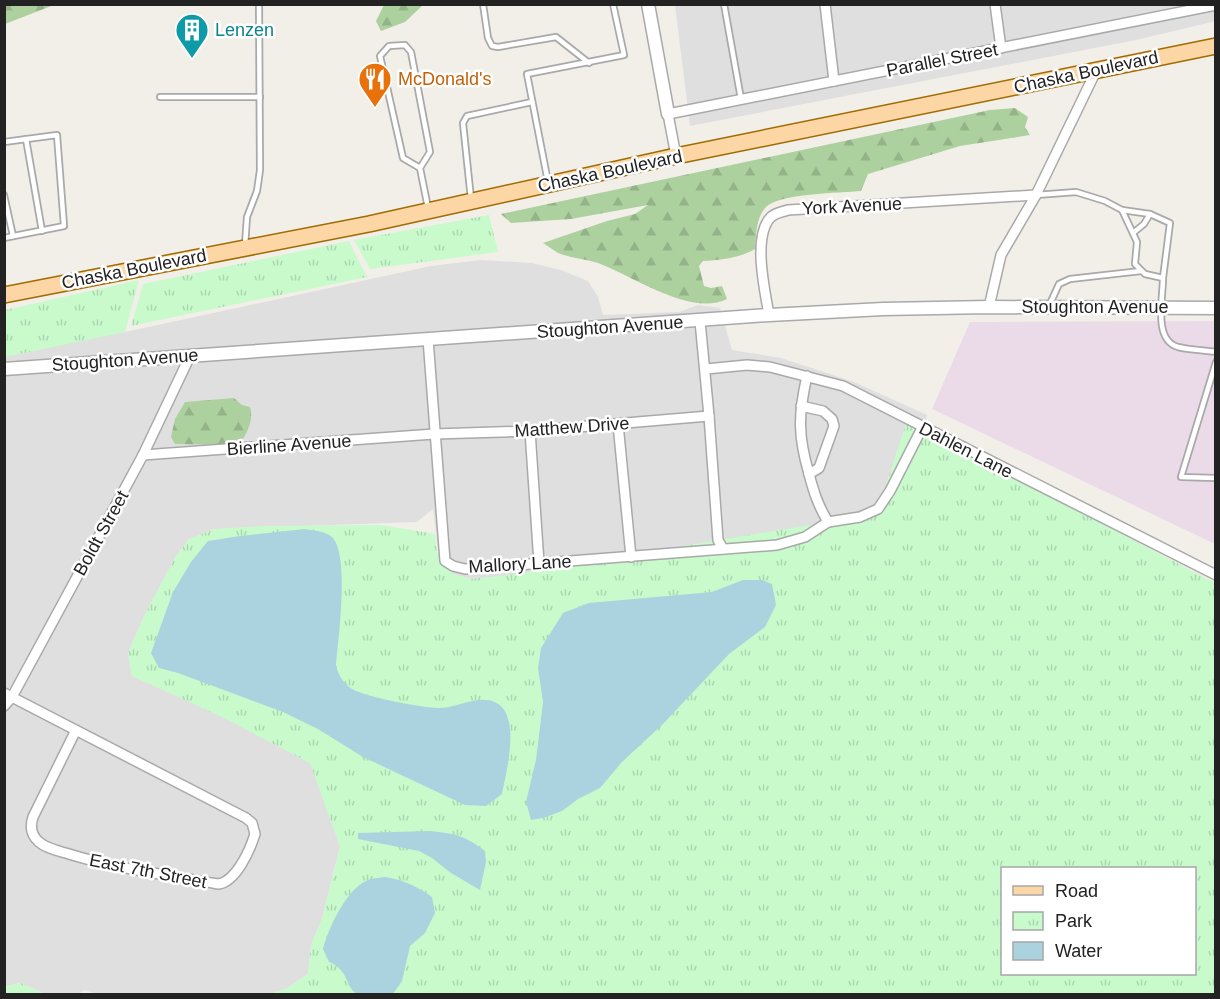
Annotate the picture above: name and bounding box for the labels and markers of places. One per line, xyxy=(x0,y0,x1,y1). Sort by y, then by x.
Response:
building icon: Lenzen xyxy=(174,12,210,59)
place label: Lenzen xyxy=(215,20,274,40)
restaurant icon: McDonald's xyxy=(357,61,393,108)
place label: McDonald's xyxy=(398,69,491,89)

